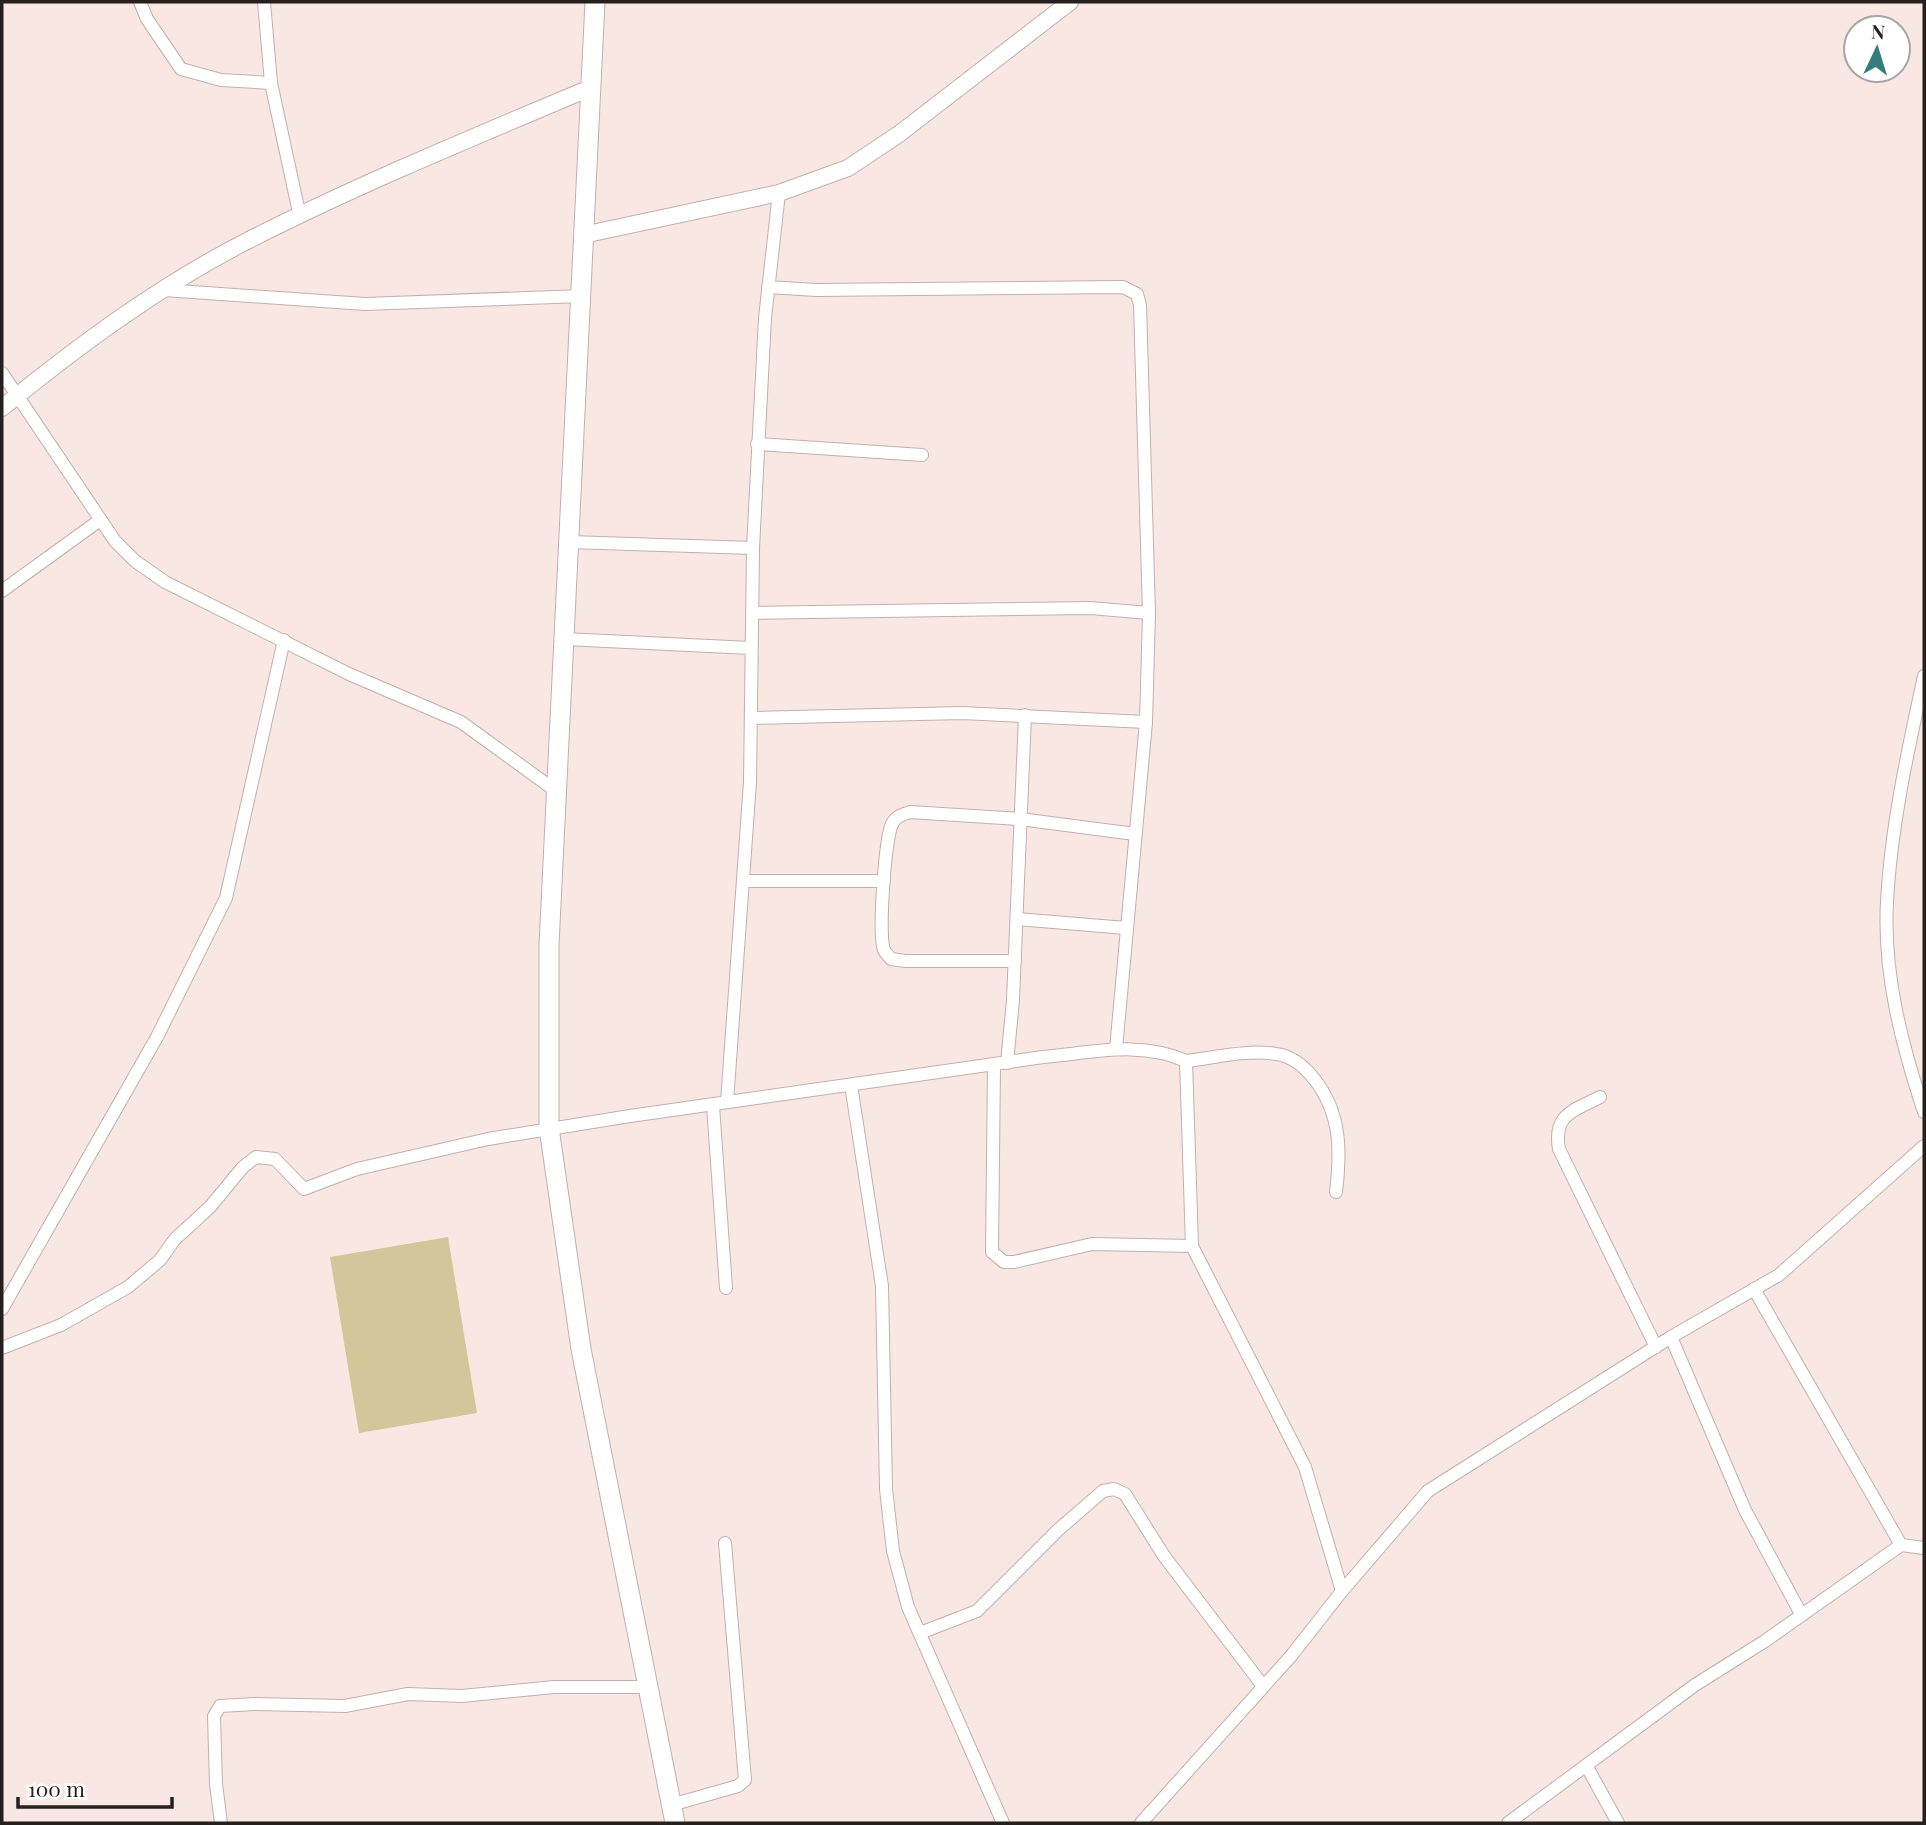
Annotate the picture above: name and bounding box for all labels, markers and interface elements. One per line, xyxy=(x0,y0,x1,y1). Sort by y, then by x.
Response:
north arrow xyxy=(1842,14,1912,84)
text: N xyxy=(1871,18,1886,45)
scale bar xyxy=(18,1766,172,1810)
text: 100 m xyxy=(28,1774,85,1802)

